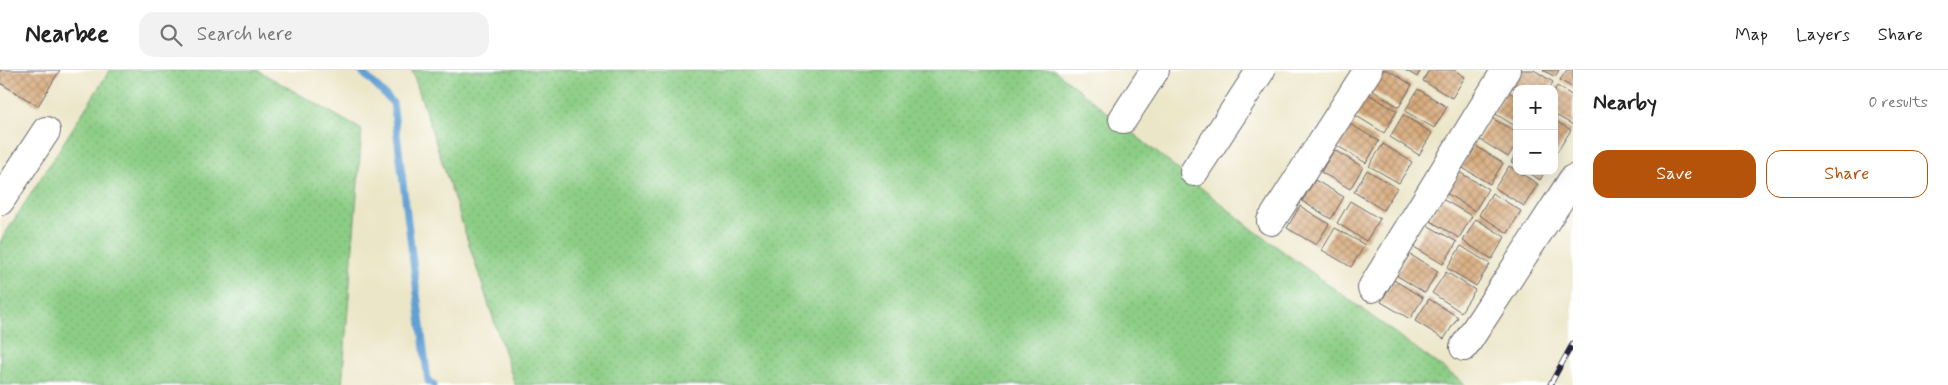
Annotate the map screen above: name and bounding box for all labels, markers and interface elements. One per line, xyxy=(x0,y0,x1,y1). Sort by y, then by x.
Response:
search box xyxy=(139,12,489,57)
text: Nearbee xyxy=(25,19,109,50)
icon: search xyxy=(157,21,185,49)
text: Search here xyxy=(197,22,293,47)
text: Map xyxy=(1735,23,1768,47)
text: Layers xyxy=(1796,23,1850,47)
text: Share xyxy=(1878,23,1923,47)
map controls xyxy=(1513,85,1558,175)
button: + xyxy=(1513,85,1558,130)
text: Nearby xyxy=(1593,89,1657,117)
text: 0 results xyxy=(1868,92,1928,113)
button: − xyxy=(1513,130,1558,175)
button: Save xyxy=(1593,150,1756,198)
button: Share xyxy=(1766,150,1928,198)

